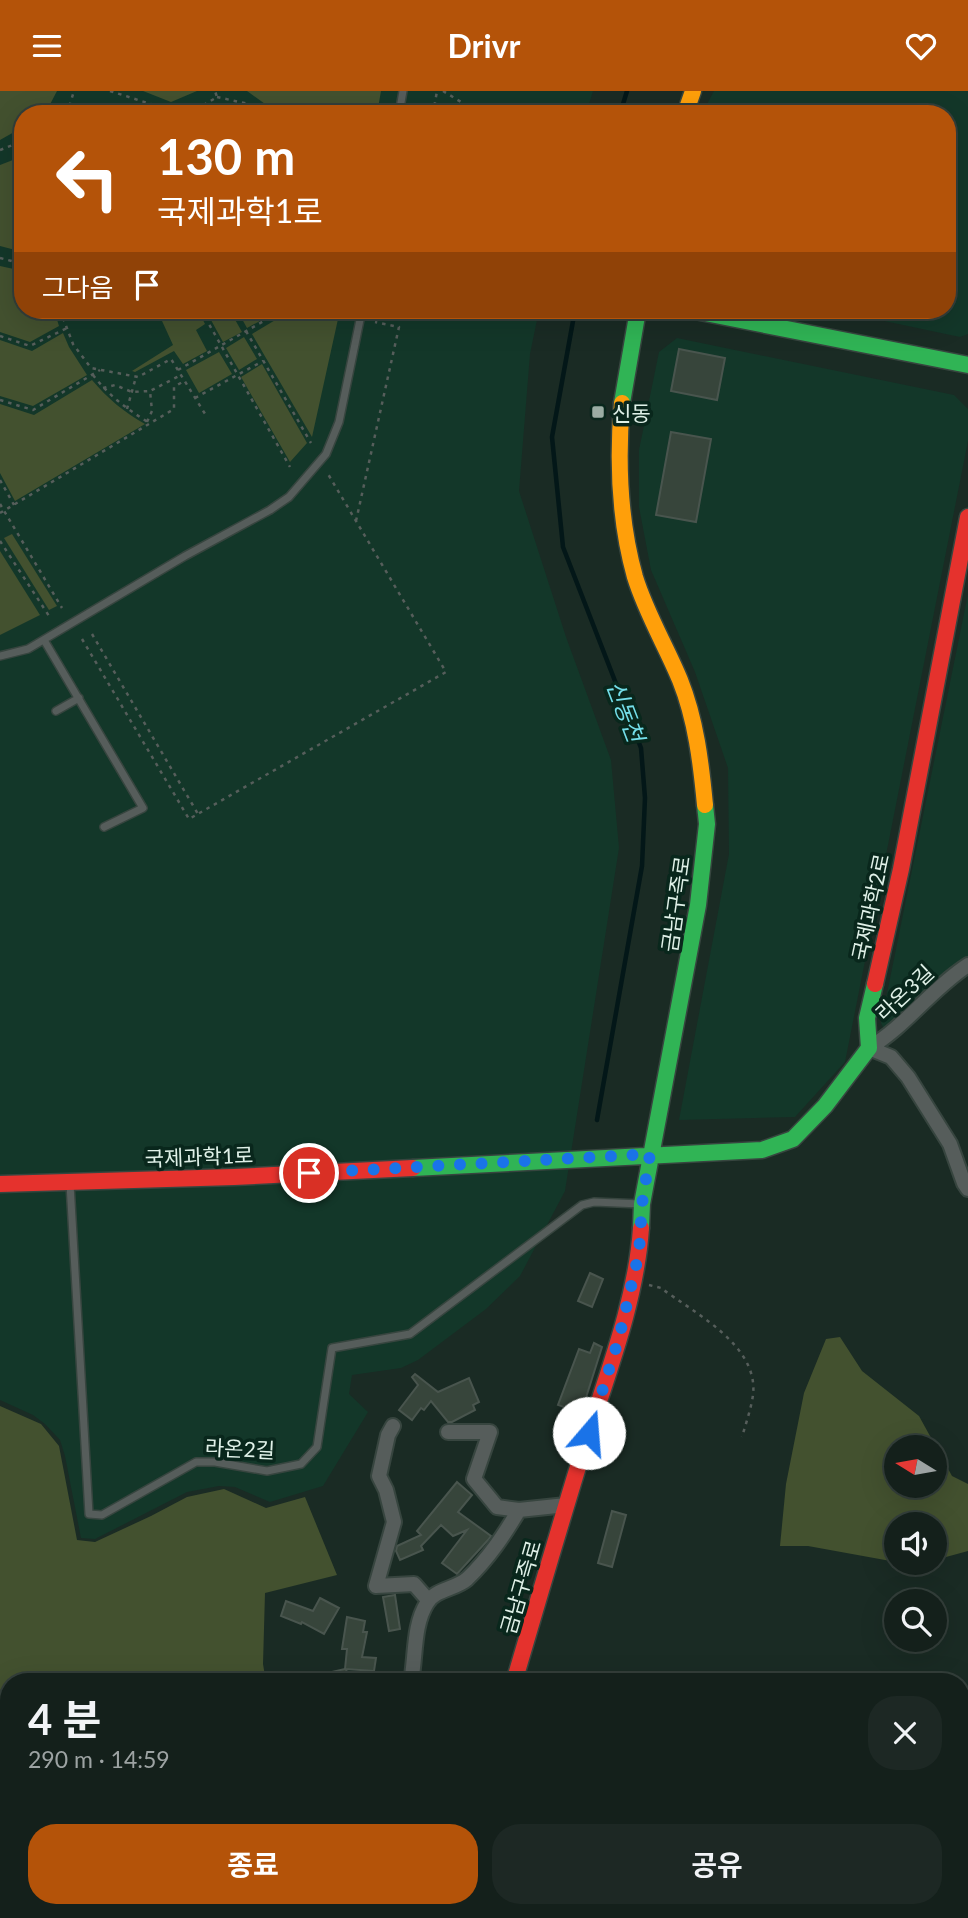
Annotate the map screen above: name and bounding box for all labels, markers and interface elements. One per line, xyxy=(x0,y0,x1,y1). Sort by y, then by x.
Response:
text: Drivr xyxy=(448,26,520,65)
icon: menu xyxy=(28,27,66,65)
icon: heart xyxy=(902,27,940,65)
text: 130 m xyxy=(157,127,295,185)
icon: left xyxy=(42,133,133,224)
text: 국제과학1로 xyxy=(157,191,323,230)
icon: arrive xyxy=(128,266,166,304)
text: 그다음 xyxy=(42,271,114,303)
place label: 신동 xyxy=(612,400,651,425)
marker: 신동 xyxy=(590,404,606,420)
water label: 신동천 xyxy=(602,676,651,748)
street label: 국제과학2로 xyxy=(846,851,894,963)
street label: 금남구즉로 xyxy=(656,854,694,954)
street label: 라온3길 xyxy=(870,959,938,1025)
street label: 국제과학1로 xyxy=(144,1142,254,1170)
pin xyxy=(279,1143,339,1203)
icon: arrive xyxy=(290,1154,328,1192)
position arrow xyxy=(552,1396,626,1470)
street label: 라온2길 xyxy=(204,1434,276,1462)
north arrow xyxy=(884,1435,947,1498)
map controls xyxy=(884,1435,947,1652)
button: sound xyxy=(884,1512,947,1575)
street label: 금남구즉로 xyxy=(495,1537,545,1637)
button: search xyxy=(884,1589,947,1652)
text: 4 분 xyxy=(28,1694,101,1744)
button: close xyxy=(868,1696,942,1770)
text: 290 m · 14:59 xyxy=(28,1745,170,1773)
button: 종료 xyxy=(28,1824,478,1904)
button: 공유 xyxy=(492,1824,942,1904)

